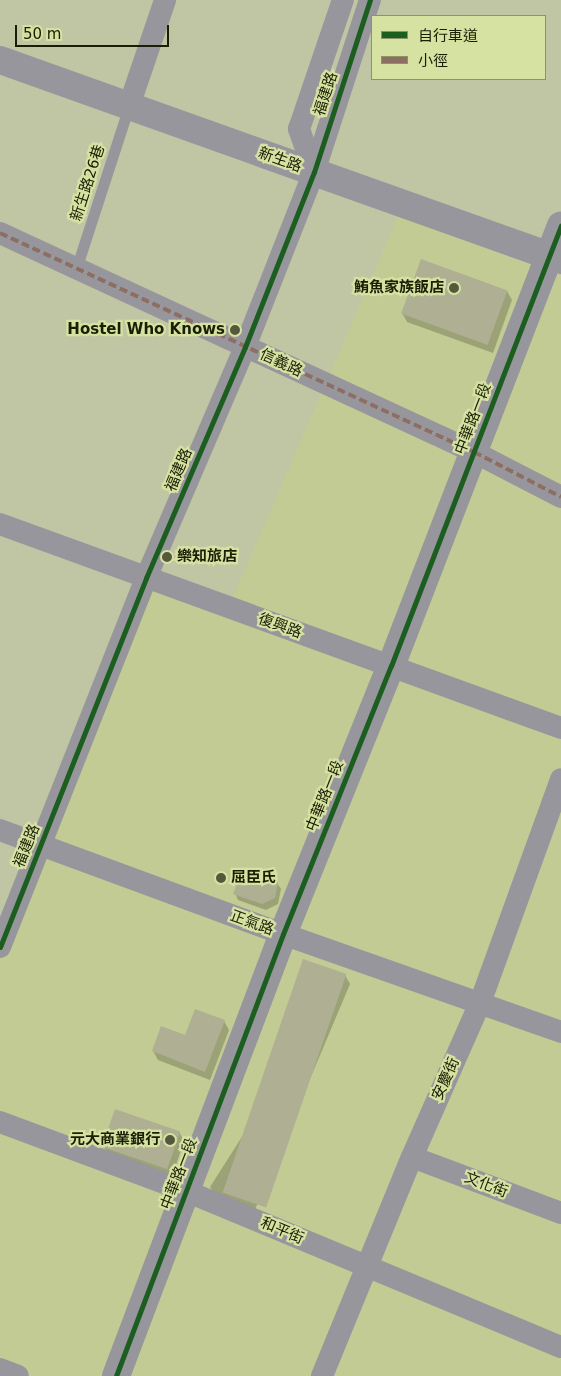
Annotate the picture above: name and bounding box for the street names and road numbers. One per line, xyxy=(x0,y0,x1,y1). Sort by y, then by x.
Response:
street label: 福建路 xyxy=(310,70,342,118)
street label: 新生路26巷 xyxy=(67,143,109,223)
street label: 新生路 xyxy=(256,144,304,176)
street label: 信義路 xyxy=(257,345,305,381)
street label: 中華路一段 xyxy=(451,381,495,457)
street label: 福建路 xyxy=(162,446,196,494)
street label: 復興路 xyxy=(256,610,304,642)
street label: 中華路一段 xyxy=(303,758,347,834)
street label: 福建路 xyxy=(10,822,44,870)
street label: 正氣路 xyxy=(228,907,276,939)
street label: 安慶街 xyxy=(429,1055,463,1103)
street label: 中華路一段 xyxy=(157,1136,201,1212)
street label: 文化街 xyxy=(462,1169,510,1201)
street label: 和平街 xyxy=(258,1214,306,1248)

